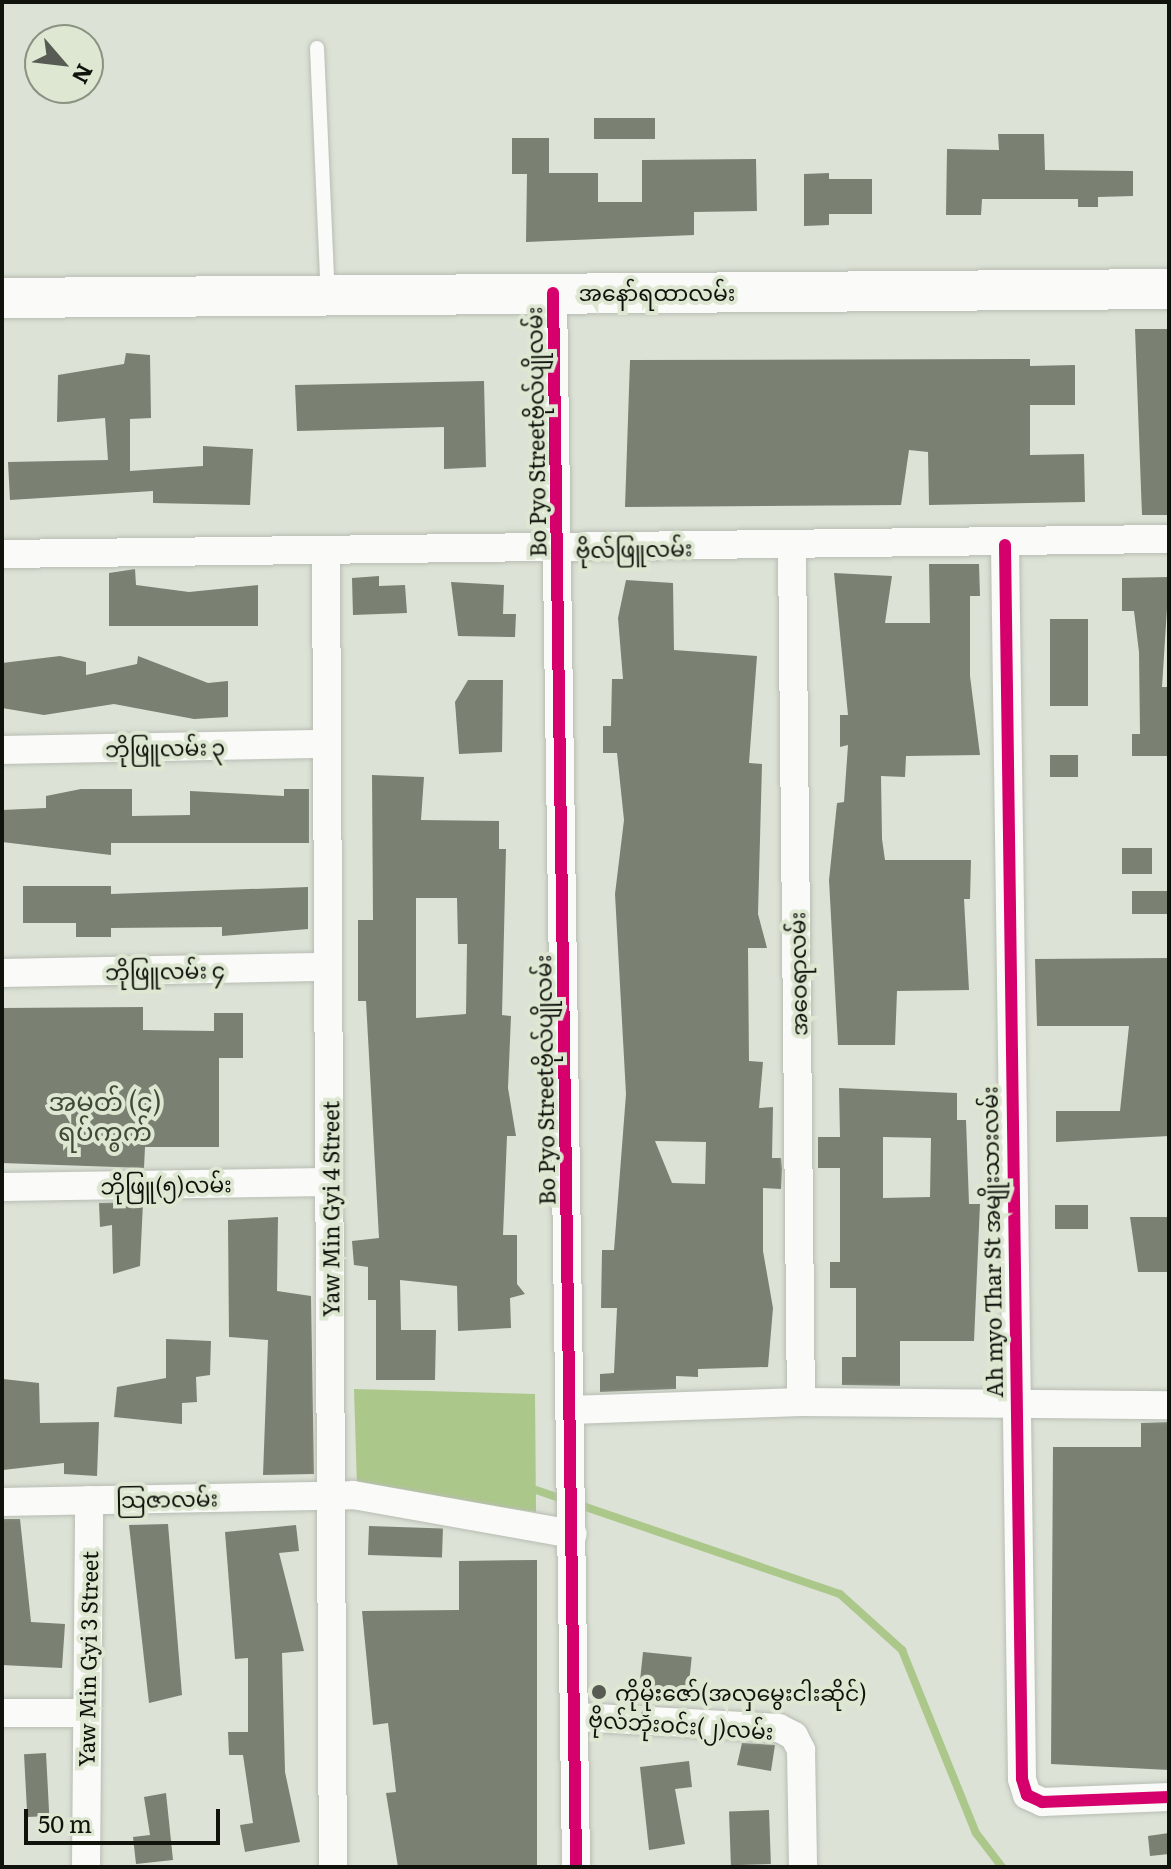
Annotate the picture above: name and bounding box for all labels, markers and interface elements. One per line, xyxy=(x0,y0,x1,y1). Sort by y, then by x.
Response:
north arrow xyxy=(24,24,104,104)
text: N xyxy=(65,59,103,90)
street label: အနော်ရထာလမ်း xyxy=(579,279,735,305)
street label: Bo Pyo Streetဗိုလ်ပျိုလမ်း xyxy=(520,306,550,558)
street label: ဗိုလ်ဖြူလမ်း xyxy=(575,534,693,562)
street label: ဘိုဖြူလမ်း ၃ xyxy=(105,733,225,761)
street label: အဝေရာလမ်း xyxy=(783,912,811,1036)
street label: Bo Pyo Streetဗိုလ်ပျိုလမ်း xyxy=(529,954,559,1206)
street label: ဘိုဖြူလမ်း ၄ xyxy=(105,956,225,984)
district label: အမှတ် (၄) ရပ်ကွက် xyxy=(48,1084,162,1146)
street label: Ah myo Thar St အမျိုးသားလမ်း xyxy=(975,1086,1007,1398)
street label: Yaw Min Gyi 4 Street xyxy=(317,1101,343,1317)
street label: ဘိုဖြူ(၅)လမ်း xyxy=(100,1170,232,1198)
street label: သြဇာလမ်း xyxy=(116,1484,218,1512)
street label: Yaw Min Gyi 3 Street xyxy=(72,1551,102,1767)
place label: ကိုမိုးဇော်(အလှမွေးငါးဆိုင်) xyxy=(615,1679,867,1705)
marker: ကိုမိုးဇော်(အလှမွေးငါးဆိုင်) xyxy=(590,1683,608,1701)
street label: ဗိုလ်ဘိုးဝင်း(၂)လမ်း xyxy=(588,1704,774,1744)
scale bar xyxy=(28,1793,224,1843)
text: 50 m xyxy=(38,1805,92,1840)

